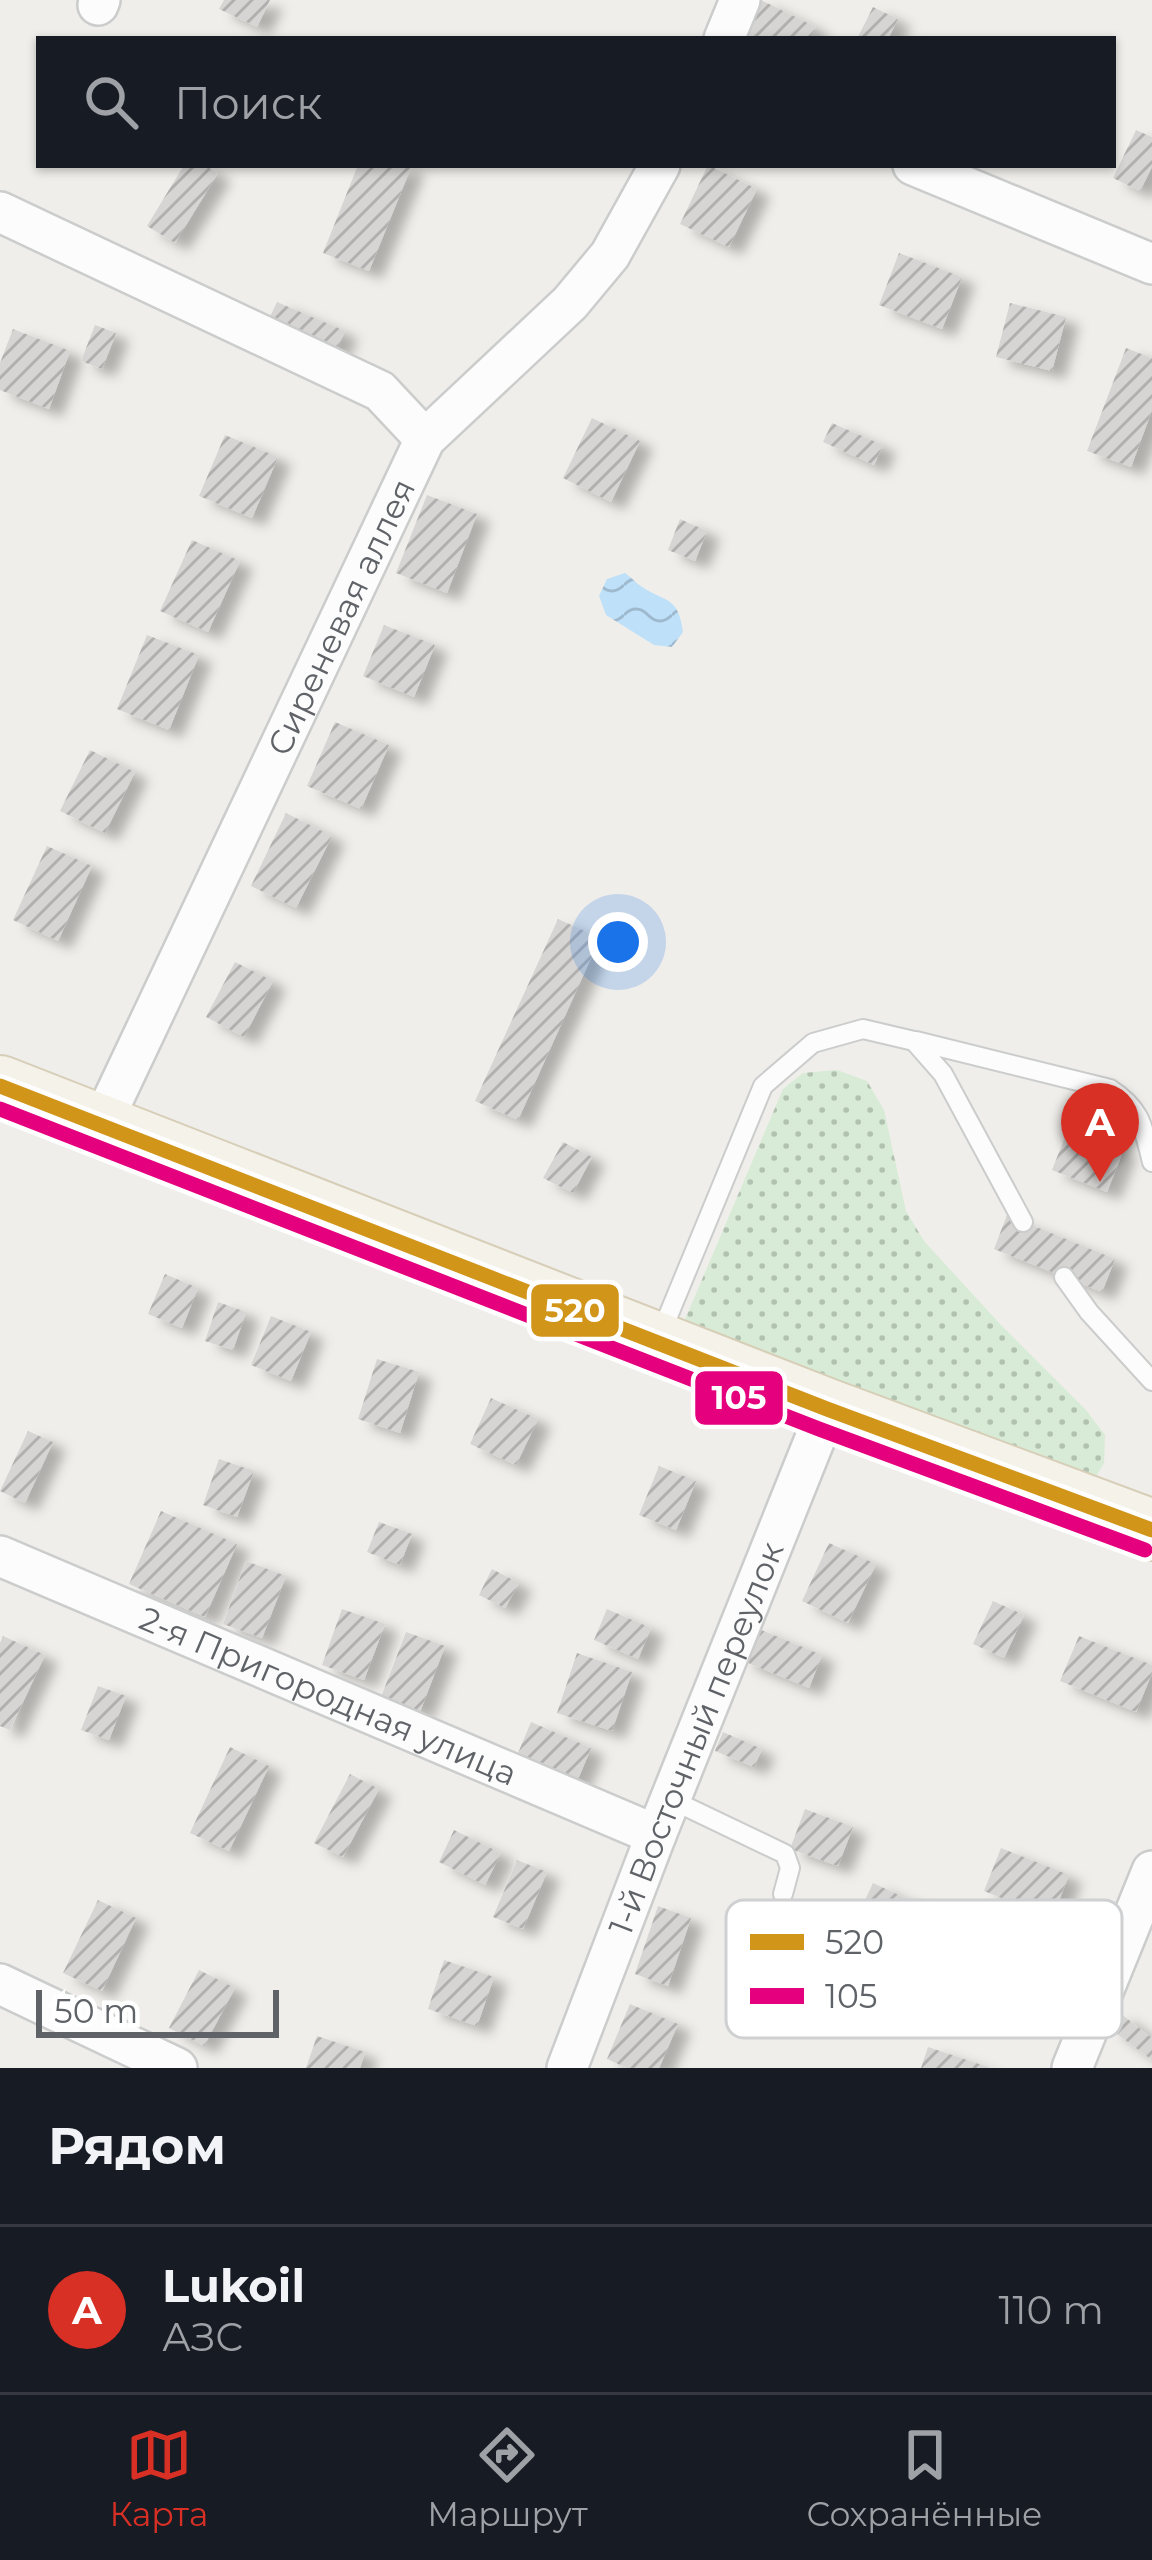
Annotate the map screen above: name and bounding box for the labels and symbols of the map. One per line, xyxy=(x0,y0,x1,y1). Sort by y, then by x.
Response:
street label: Сиреневая аллея xyxy=(259,472,423,762)
your location xyxy=(588,912,648,972)
pin: A xyxy=(1061,1083,1139,1182)
line badge: 520 xyxy=(529,1282,621,1339)
text: 520 xyxy=(544,1290,606,1330)
line badge: 105 xyxy=(693,1369,785,1427)
text: 105 xyxy=(712,1377,766,1417)
street label: 1-й Восточный переулок xyxy=(600,1536,792,1940)
street label: 2-я Пригородная улица xyxy=(134,1598,523,1794)
legend xyxy=(726,1900,1122,2038)
text: 520 xyxy=(825,1922,884,1962)
text: 105 xyxy=(825,1976,877,2016)
scale bar xyxy=(36,1984,279,2037)

